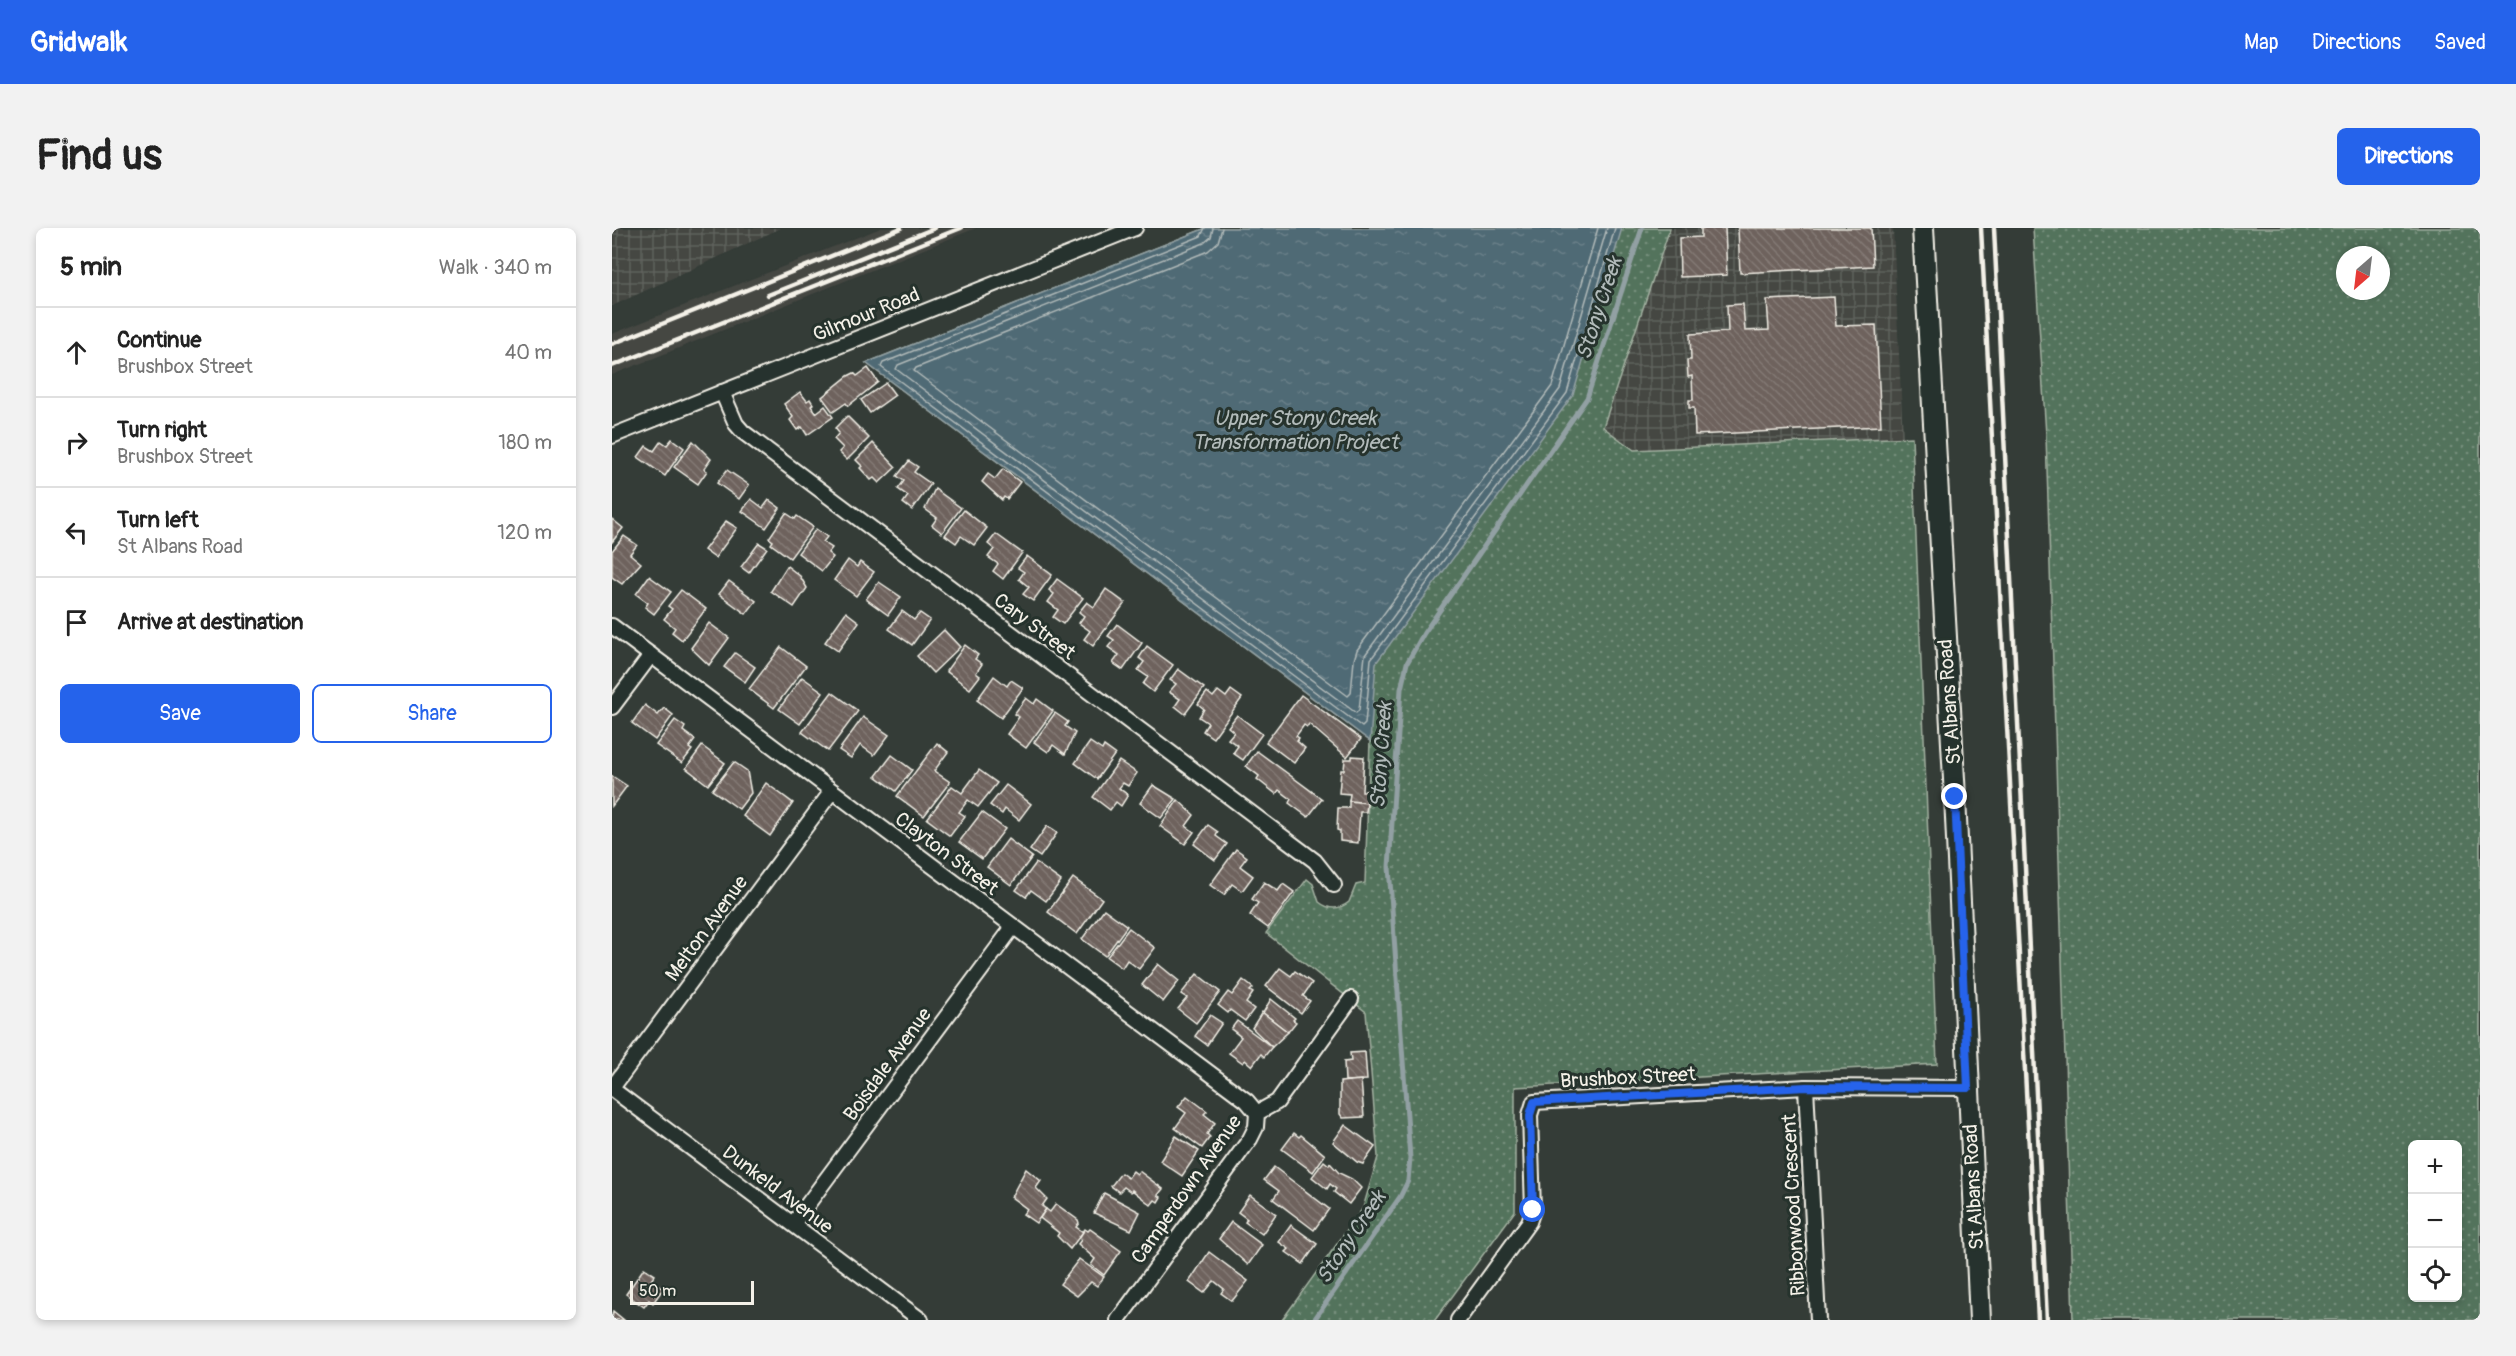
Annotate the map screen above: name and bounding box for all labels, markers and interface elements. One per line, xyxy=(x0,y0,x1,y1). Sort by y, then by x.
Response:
text: Gridwalk xyxy=(30,25,128,60)
text: Map xyxy=(2244,29,2279,56)
text: Directions xyxy=(2312,29,2401,56)
text: Saved xyxy=(2434,29,2486,56)
button: Directions xyxy=(2337,128,2480,185)
text: Find us xyxy=(36,130,162,182)
north arrow xyxy=(2336,246,2390,300)
text: 5 min xyxy=(60,251,122,283)
water label: Stony Creek xyxy=(1570,251,1629,363)
text: Walk · 340 m xyxy=(439,255,552,280)
street label: Gilmour Road xyxy=(809,282,923,347)
text: Continue xyxy=(117,326,201,354)
icon: ahead xyxy=(60,336,93,369)
text: 40 m xyxy=(505,340,552,365)
text: Brushbox Street xyxy=(117,354,253,379)
water label: Upper Stony Creek Transformation Project xyxy=(1192,405,1400,456)
text: Turn right xyxy=(117,416,207,444)
icon: right xyxy=(60,426,93,459)
text: 180 m xyxy=(498,430,552,455)
text: Brushbox Street xyxy=(117,444,253,469)
text: Turn left xyxy=(117,506,199,534)
icon: left xyxy=(60,516,93,549)
text: 120 m xyxy=(497,520,552,545)
text: St Albans Road xyxy=(117,534,243,559)
street label: Cary Street xyxy=(989,588,1081,666)
icon: arrive xyxy=(60,606,93,639)
text: Arrive at destination xyxy=(117,608,303,636)
street label: St Albans Road xyxy=(1933,638,1966,766)
button: Save xyxy=(60,684,300,743)
button: Share xyxy=(312,684,552,743)
water label: Stony Creek xyxy=(1364,699,1399,809)
route end xyxy=(1941,783,1967,809)
street label: Clayton Street xyxy=(890,806,1004,901)
street label: Melton Avenue xyxy=(660,870,753,986)
street label: Boisdale Avenue xyxy=(838,1003,937,1126)
street label: Brushbox Street xyxy=(1560,1061,1697,1094)
street label: Camperdown Avenue xyxy=(1126,1110,1247,1269)
street label: Ribbonwood Crescent xyxy=(1776,1112,1811,1297)
street label: St Albans Road xyxy=(1958,1123,1989,1251)
street label: Dunkeld Avenue xyxy=(717,1140,838,1239)
map controls xyxy=(2408,1140,2462,1302)
button: + xyxy=(2408,1140,2462,1194)
water label: Stony Creek xyxy=(1311,1184,1394,1289)
button: − xyxy=(2408,1194,2462,1248)
route start xyxy=(1519,1196,1545,1222)
button: locate xyxy=(2408,1248,2462,1302)
scale bar xyxy=(630,1278,754,1306)
text: 50 m xyxy=(639,1281,676,1301)

